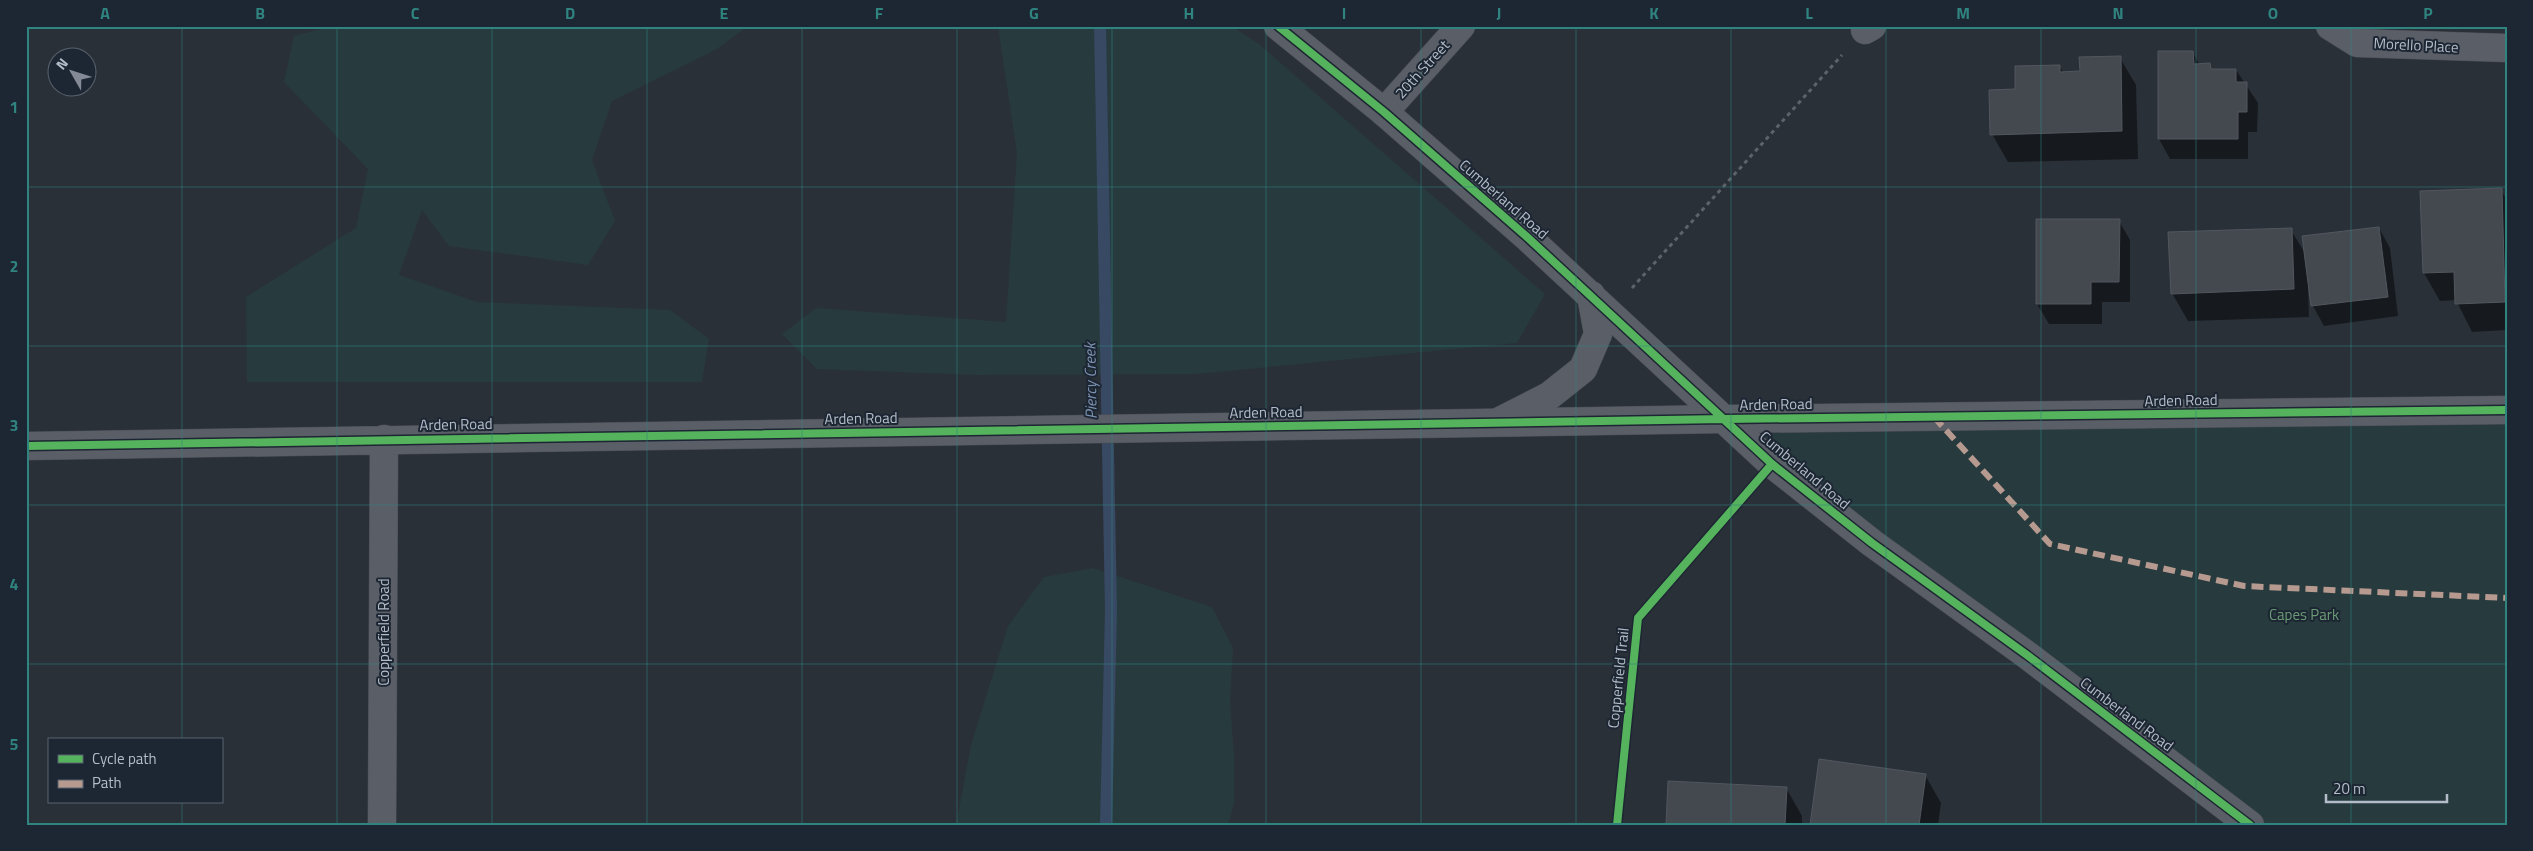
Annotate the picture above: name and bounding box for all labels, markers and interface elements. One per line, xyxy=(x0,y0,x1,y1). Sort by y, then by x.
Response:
text: A xyxy=(100,1,110,25)
text: B xyxy=(255,1,265,25)
text: C xyxy=(411,1,420,25)
text: D xyxy=(565,1,575,25)
text: E xyxy=(720,1,729,25)
text: F xyxy=(875,1,884,25)
text: G xyxy=(1029,1,1039,25)
text: H xyxy=(1184,1,1194,25)
text: I xyxy=(1342,1,1346,25)
text: J xyxy=(1497,1,1501,25)
text: K xyxy=(1649,1,1659,25)
text: L xyxy=(1805,1,1813,25)
text: M xyxy=(1956,1,1970,25)
text: N xyxy=(2112,1,2124,25)
text: O xyxy=(2268,1,2278,25)
text: P xyxy=(2423,1,2433,25)
street label: Morello Place xyxy=(2373,31,2459,59)
street label: 20th Street xyxy=(1389,34,1455,103)
north arrow xyxy=(48,48,98,98)
text: N xyxy=(50,53,73,74)
text: 1 xyxy=(10,95,18,119)
street label: Cumberland Road xyxy=(1454,154,1554,244)
text: 2 xyxy=(10,254,18,278)
water label: Piercy Creek xyxy=(1077,341,1103,419)
street label: Arden Road xyxy=(2144,388,2218,412)
street label: Arden Road xyxy=(1739,392,1813,416)
street label: Arden Road xyxy=(1229,400,1303,424)
street label: Arden Road xyxy=(824,406,898,430)
street label: Arden Road xyxy=(419,412,493,436)
text: 3 xyxy=(10,413,18,437)
street label: Cumberland Road xyxy=(1755,425,1855,515)
text: 4 xyxy=(10,572,19,596)
street label: Copperfield Road xyxy=(372,578,395,686)
park label: Capes Park xyxy=(2269,603,2339,626)
street label: Copperfield Trail xyxy=(1601,627,1635,729)
street label: Cumberland Road xyxy=(2075,671,2179,757)
text: 5 xyxy=(10,732,19,756)
legend xyxy=(48,738,222,804)
text: Cycle path xyxy=(92,747,157,770)
text: Path xyxy=(92,771,122,794)
scale bar xyxy=(2326,771,2447,803)
text: 20 m xyxy=(2333,777,2366,800)

